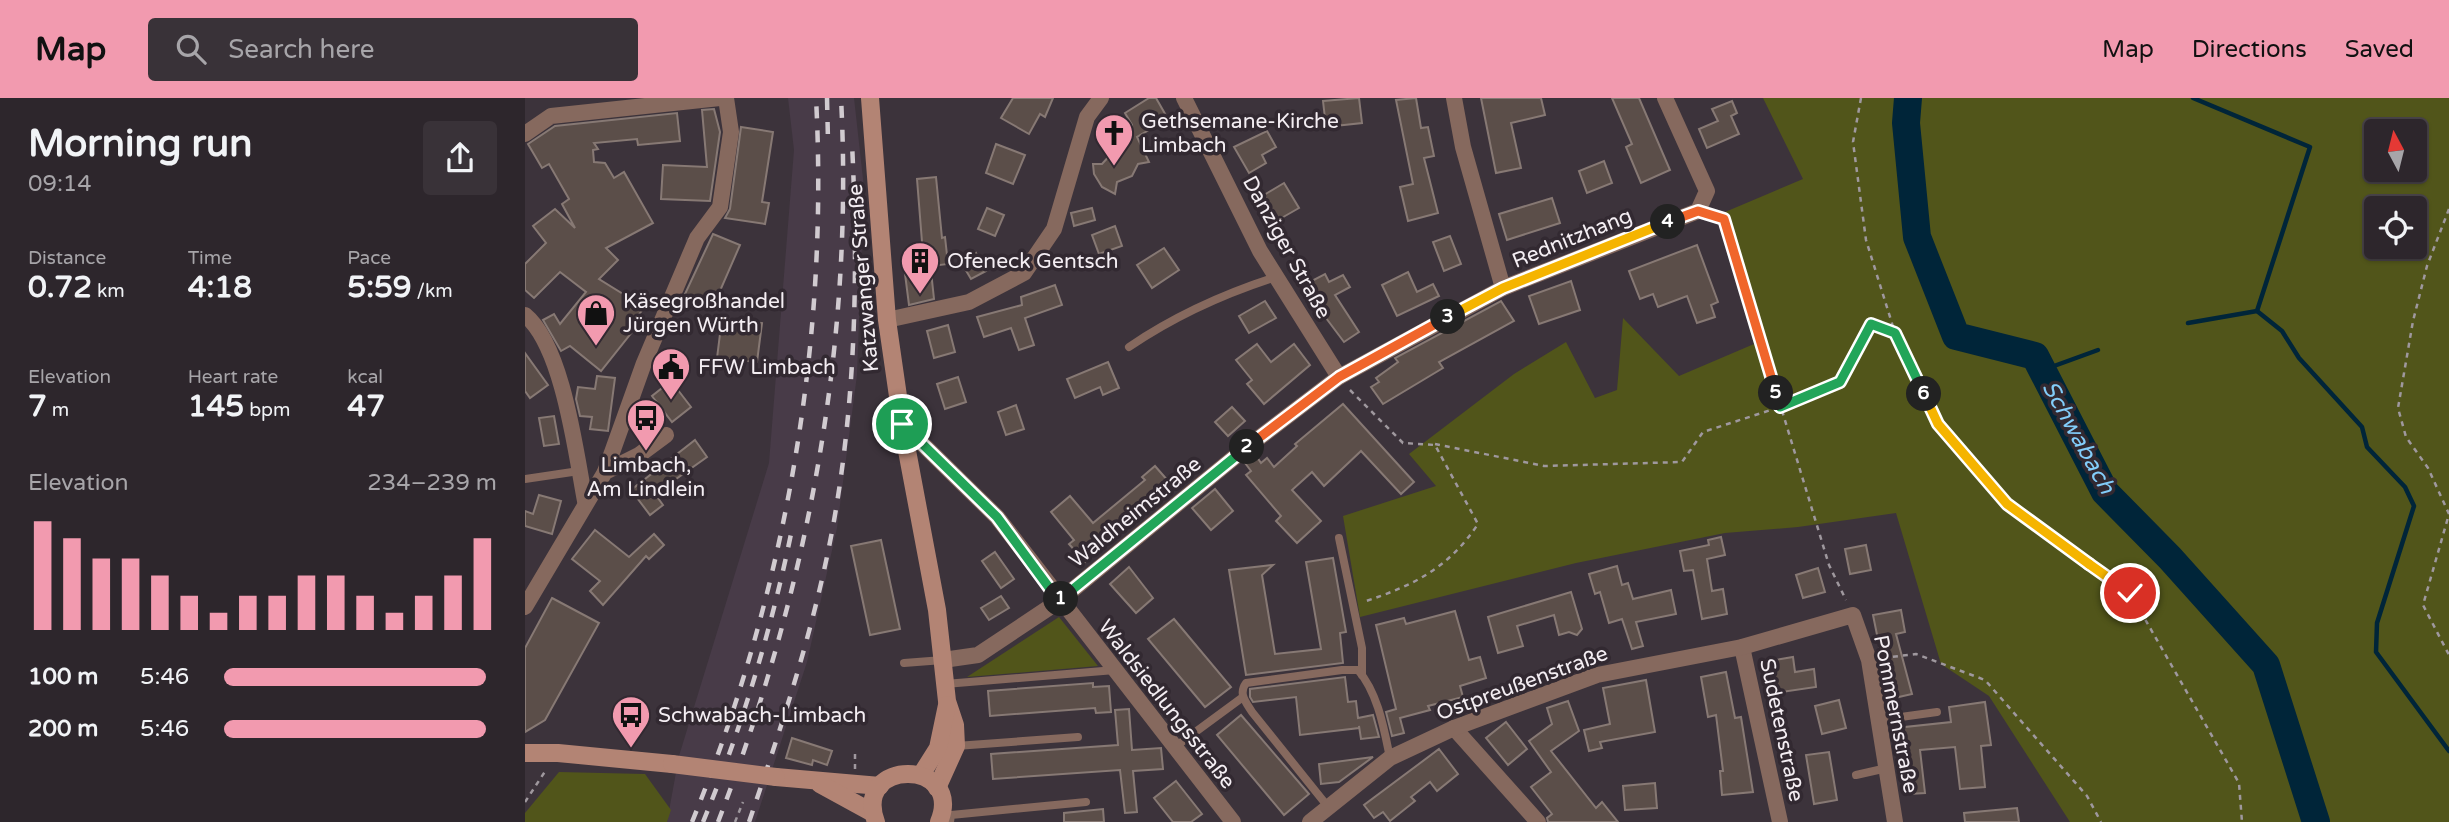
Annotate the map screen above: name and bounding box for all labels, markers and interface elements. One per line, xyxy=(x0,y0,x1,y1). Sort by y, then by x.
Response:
search box xyxy=(148,18,638,81)
text: Map xyxy=(35,30,106,69)
icon: search xyxy=(172,30,210,68)
text: Search here xyxy=(228,34,374,65)
text: Map xyxy=(2102,35,2154,64)
text: Directions xyxy=(2192,35,2307,64)
text: Saved xyxy=(2345,35,2414,64)
place label: Gethsemane-Kirche Limbach xyxy=(1141,109,1339,158)
church icon: Gethsemane-Kirche Limbach xyxy=(1093,112,1135,167)
north arrow xyxy=(2364,119,2427,182)
map controls xyxy=(2364,119,2427,259)
text: Morning run xyxy=(28,121,252,167)
button: share xyxy=(423,121,497,195)
text: 09:14 xyxy=(28,170,92,198)
street label: Danziger Straße xyxy=(1237,171,1336,323)
street label: Katzwanger Straße xyxy=(843,183,884,373)
button: locate xyxy=(2364,196,2427,259)
street label: Rednitzhang xyxy=(1509,203,1636,274)
pin: 4 xyxy=(1651,204,1685,240)
text: 4 xyxy=(1662,210,1673,232)
building icon: Ofeneck Gentsch xyxy=(899,240,941,295)
text: Distance xyxy=(28,247,106,269)
text: Time xyxy=(188,247,232,269)
text: Pace xyxy=(347,247,391,269)
place label: Ofeneck Gentsch xyxy=(947,249,1119,274)
text: 0.72 xyxy=(28,269,92,306)
text: 4:18 xyxy=(188,269,252,306)
text: 5:59 xyxy=(347,269,412,306)
text: km xyxy=(92,280,125,302)
text: /km xyxy=(412,280,453,302)
place label: Käsegroßhandel Jürgen Würth xyxy=(623,289,785,338)
shop icon: Käsegroßhandel Jürgen Würth xyxy=(575,292,617,347)
pin: 3 xyxy=(1431,300,1465,334)
text: 3 xyxy=(1442,305,1453,327)
public building icon: FFW Limbach xyxy=(650,346,692,401)
place label: FFW Limbach xyxy=(698,355,836,380)
text: Elevation xyxy=(28,366,111,388)
text: Heart rate xyxy=(188,366,278,388)
text: kcal xyxy=(347,366,383,388)
pin: 5 xyxy=(1759,376,1793,410)
pin: 6 xyxy=(1907,376,1941,412)
water label: Schwabach xyxy=(2036,376,2121,500)
text: 5 xyxy=(1770,381,1781,403)
text: 6 xyxy=(1918,382,1929,404)
text: 7 xyxy=(28,388,47,425)
text: 145 xyxy=(188,388,244,425)
text: 47 xyxy=(347,388,385,425)
pin xyxy=(872,394,932,454)
bus stop icon: Limbach, Am Lindlein xyxy=(625,397,667,452)
text: m xyxy=(47,399,69,421)
text: bpm xyxy=(244,399,291,421)
icon: arrive xyxy=(883,405,921,443)
pin: 2 xyxy=(1229,430,1265,464)
text: 2 xyxy=(1241,435,1252,457)
street label: Waldheimstraße xyxy=(1064,452,1206,573)
place label: Limbach, Am Lindlein xyxy=(587,453,705,502)
text: Elevation xyxy=(28,469,129,497)
text: 234–239 m xyxy=(367,469,497,497)
pin xyxy=(2100,563,2160,623)
icon: check xyxy=(2111,574,2149,612)
pin: 1 xyxy=(1043,582,1079,616)
text: 1 xyxy=(1055,587,1066,609)
street label: Waldsiedlungsstraße xyxy=(1093,615,1240,794)
street label: Pommernstraße xyxy=(1868,633,1923,795)
street label: Ostpreußenstraße xyxy=(1433,641,1611,726)
street label: Sudetenstraße xyxy=(1754,656,1809,804)
text: 100 m xyxy=(28,663,98,691)
text: 5:46 xyxy=(140,663,189,691)
bus stop icon: Schwabach-Limbach xyxy=(610,694,652,749)
place label: Schwabach-Limbach xyxy=(658,703,866,728)
text: 200 m xyxy=(28,715,98,743)
text: 5:46 xyxy=(140,715,189,743)

